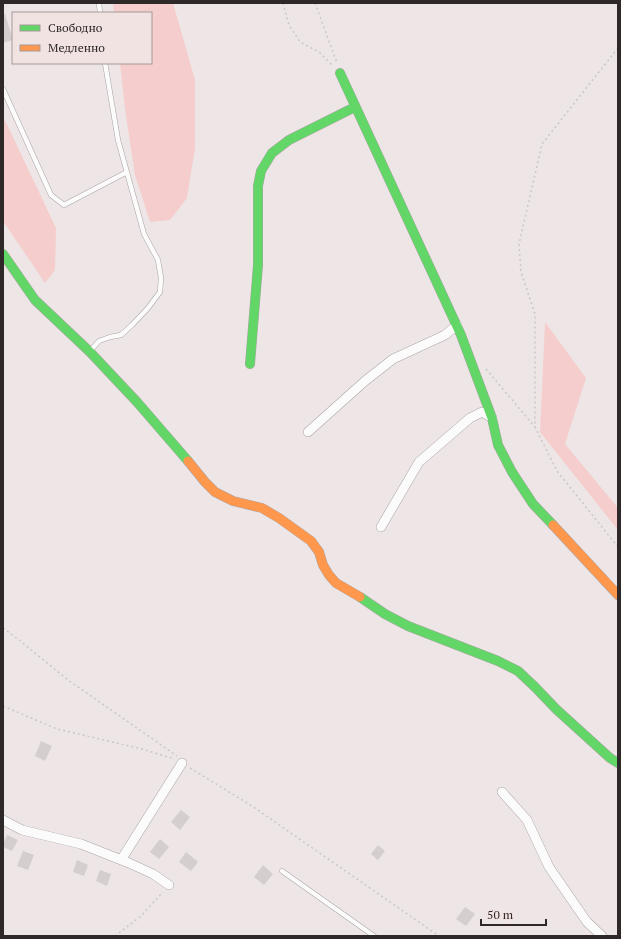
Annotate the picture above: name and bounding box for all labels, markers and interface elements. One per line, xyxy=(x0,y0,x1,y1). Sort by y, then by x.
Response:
legend xyxy=(12,12,152,64)
text: Свободно xyxy=(48,20,103,35)
text: Медленно xyxy=(48,40,105,55)
scale bar xyxy=(481,901,546,927)
text: 50 m xyxy=(487,907,514,922)

